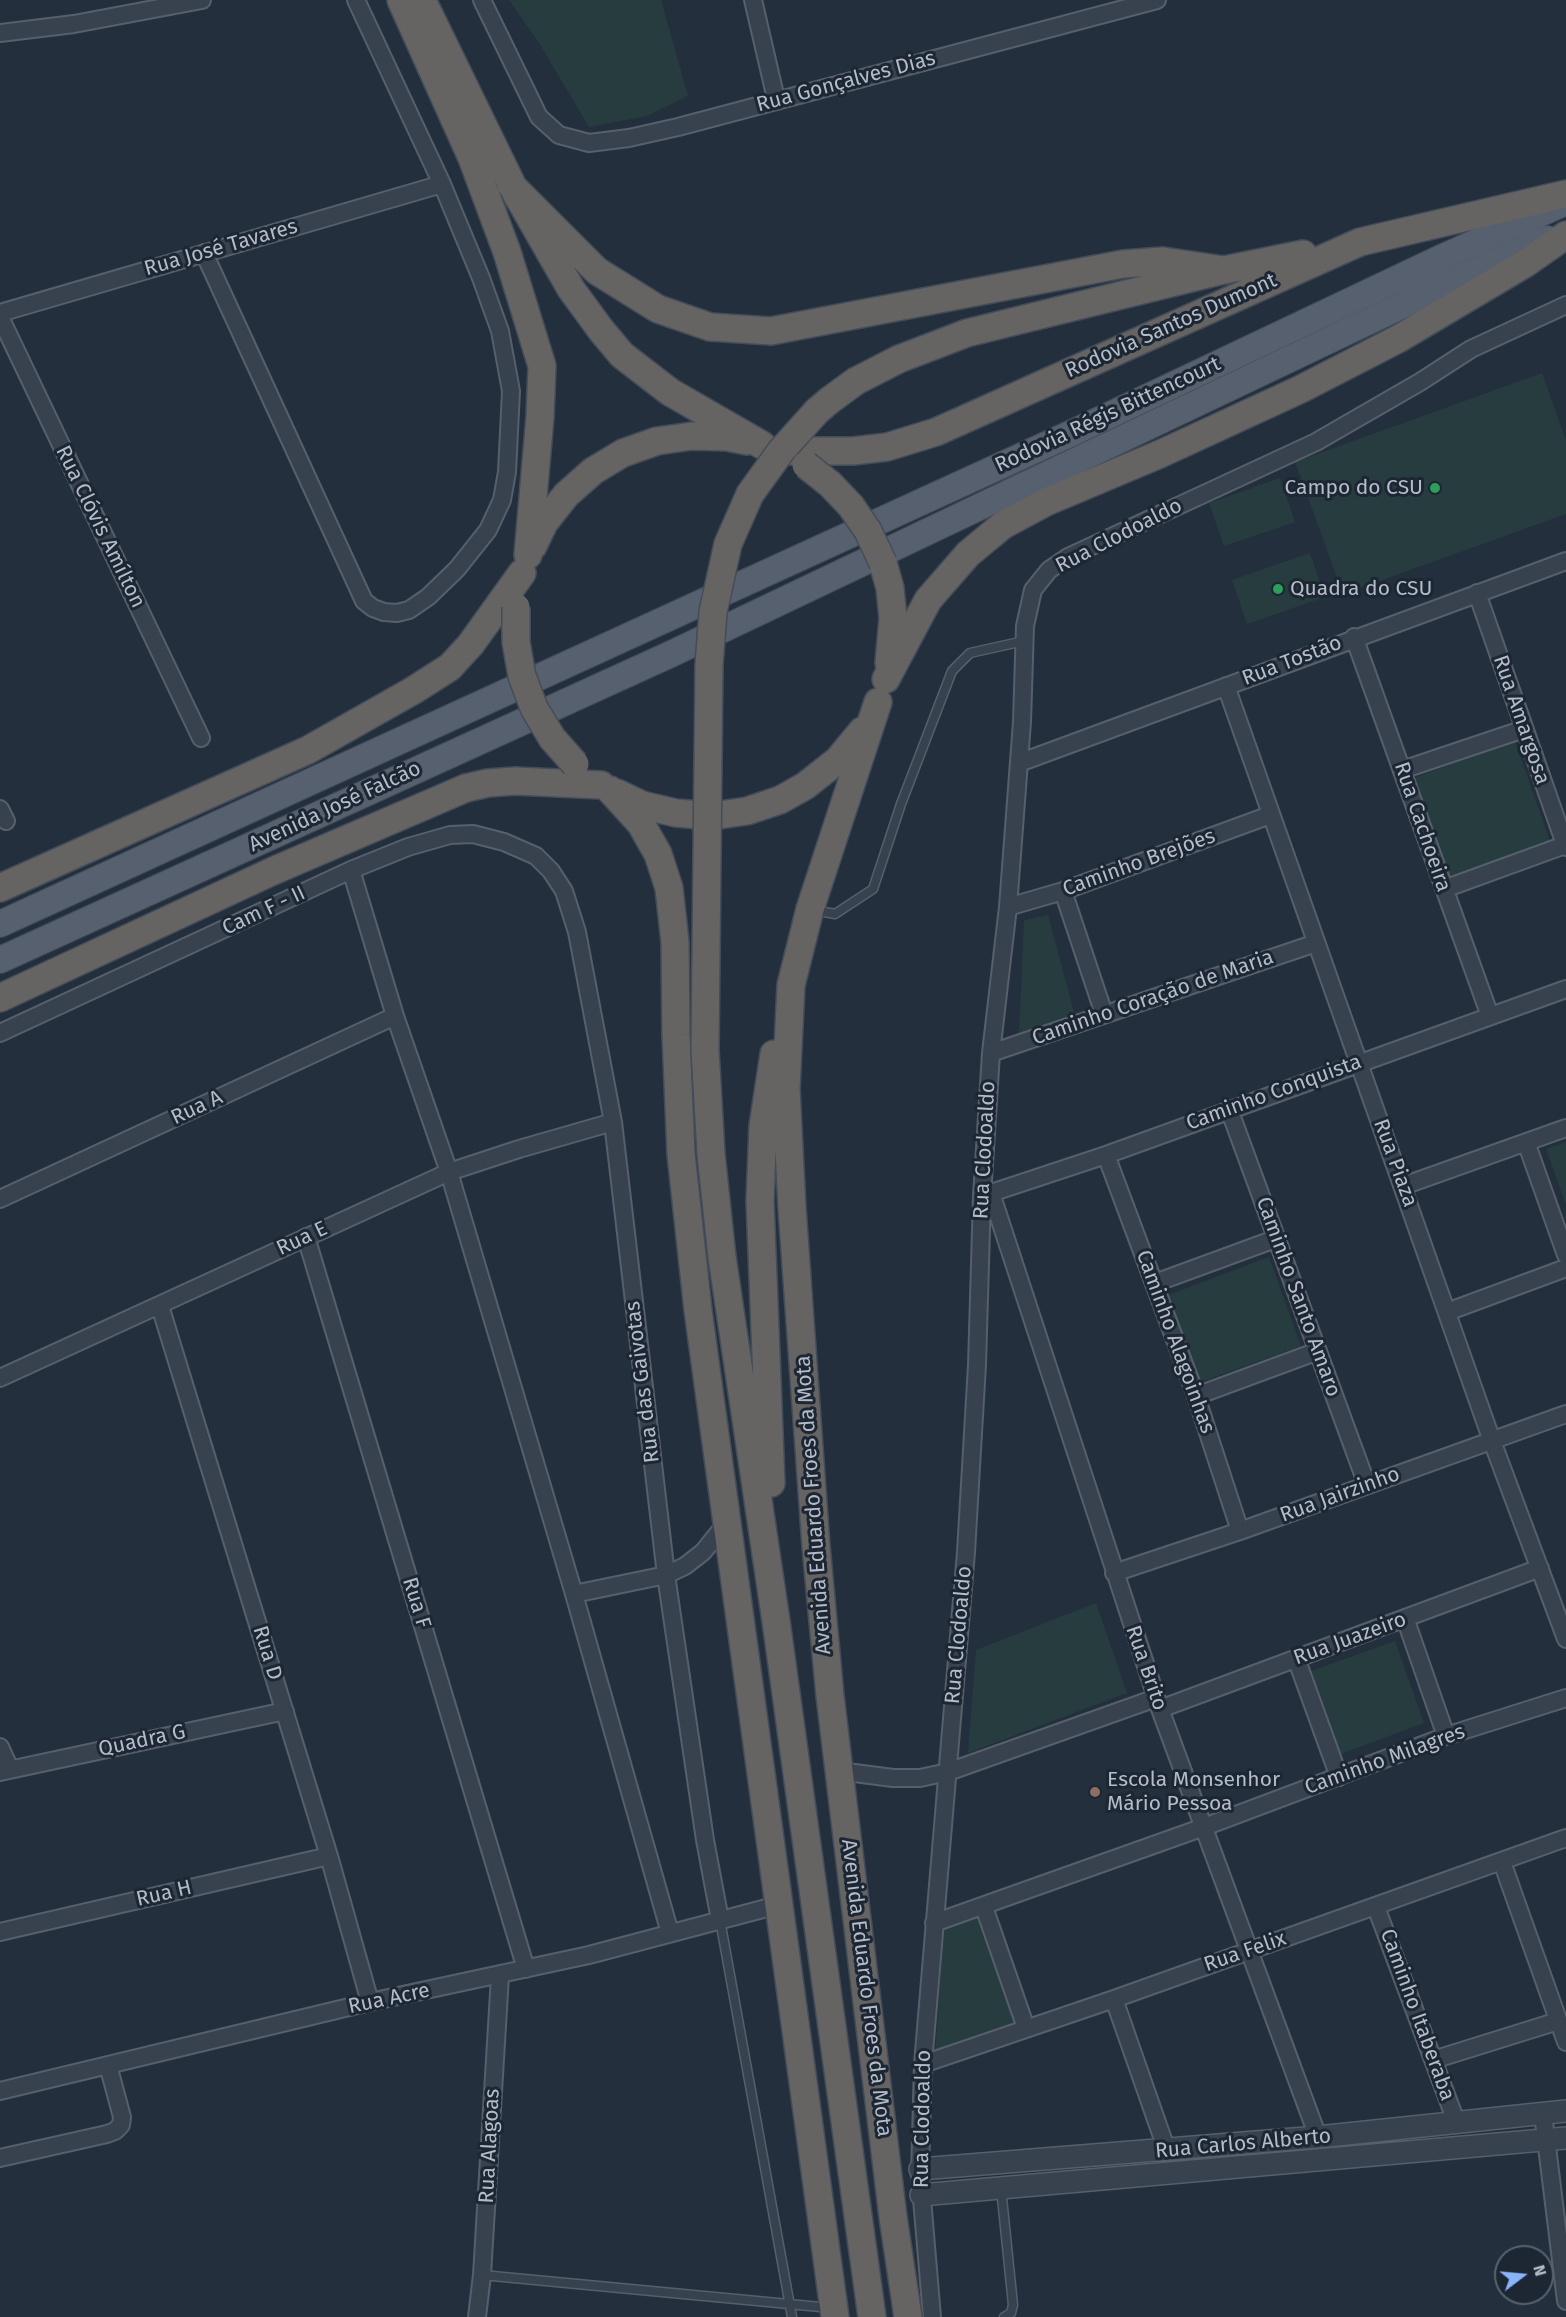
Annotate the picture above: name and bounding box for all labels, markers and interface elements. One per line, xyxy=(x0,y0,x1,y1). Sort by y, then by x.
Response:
street label: Rua Gonçalves Dias xyxy=(754,46,938,118)
street label: Rua José Tavares xyxy=(141,214,301,282)
street label: Rodovia Santos Dumont xyxy=(1061,268,1281,384)
street label: Rodovia Régis Bittencourt xyxy=(991,352,1225,478)
street label: Rua Clóvis Amílton xyxy=(50,442,150,612)
place label: Campo do CSU xyxy=(1284,475,1423,501)
marker: Campo do CSU xyxy=(1428,481,1442,495)
street label: Rua Clodoaldo xyxy=(1052,493,1186,579)
place label: Quadra do CSU xyxy=(1290,576,1432,602)
marker: Quadra do CSU xyxy=(1271,582,1285,596)
street label: Rua Tostão xyxy=(1239,630,1345,692)
street label: Rua Amargosa xyxy=(1487,652,1555,788)
street label: Avenida José Falcão xyxy=(245,756,425,858)
street label: Rua Cachoeira xyxy=(1388,759,1456,895)
street label: Caminho Brejões xyxy=(1059,824,1219,902)
street label: Cam F - II xyxy=(218,881,310,941)
street label: Caminho Coração de Maria xyxy=(1029,945,1277,1051)
street label: Caminho Conquista xyxy=(1183,1050,1365,1136)
street label: Rua Clodoaldo xyxy=(969,1080,1001,1220)
street label: Rua A xyxy=(167,1085,227,1131)
street label: Rua Piaza xyxy=(1367,1116,1423,1210)
street label: Caminho Santo Amaro xyxy=(1250,1194,1346,1400)
street label: Rua E xyxy=(273,1216,331,1262)
street label: Caminho Alagoinhas xyxy=(1130,1247,1220,1437)
street label: Rua das Gaivotas xyxy=(621,1300,665,1464)
street label: Avenida Eduardo Froes da Mota xyxy=(791,1355,837,1655)
street label: Rua Jairzinho xyxy=(1277,1462,1403,1528)
street label: Rua Clodoaldo xyxy=(940,1565,978,1705)
street label: Rua F xyxy=(396,1574,436,1632)
street label: Rua Juazeiro xyxy=(1290,1607,1410,1671)
street label: Rua Brito xyxy=(1120,1622,1172,1714)
street label: Rua D xyxy=(247,1623,287,1683)
street label: Quadra G xyxy=(96,1719,188,1763)
street label: Caminho Milagres xyxy=(1302,1719,1468,1801)
place label: Escola Monsenhor Mário Pessoa xyxy=(1107,1767,1280,1817)
marker: Escola Monsenhor Mário Pessoa xyxy=(1088,1785,1102,1799)
street label: Avenida Eduardo Froes da Mota xyxy=(835,1838,897,2138)
street label: Rua H xyxy=(134,1875,194,1913)
street label: Rua Felix xyxy=(1201,1926,1289,1978)
street label: Caminho Itaberaba xyxy=(1374,1926,1460,2104)
street label: Rua Acre xyxy=(346,1978,432,2020)
street label: Rua Clodoaldo xyxy=(909,2050,937,2188)
street label: Rua Alagoas xyxy=(474,2088,506,2204)
street label: Rua Carlos Alberto xyxy=(1154,2124,1332,2164)
north arrow xyxy=(1494,2245,1554,2305)
text: N xyxy=(1529,2263,1550,2278)

